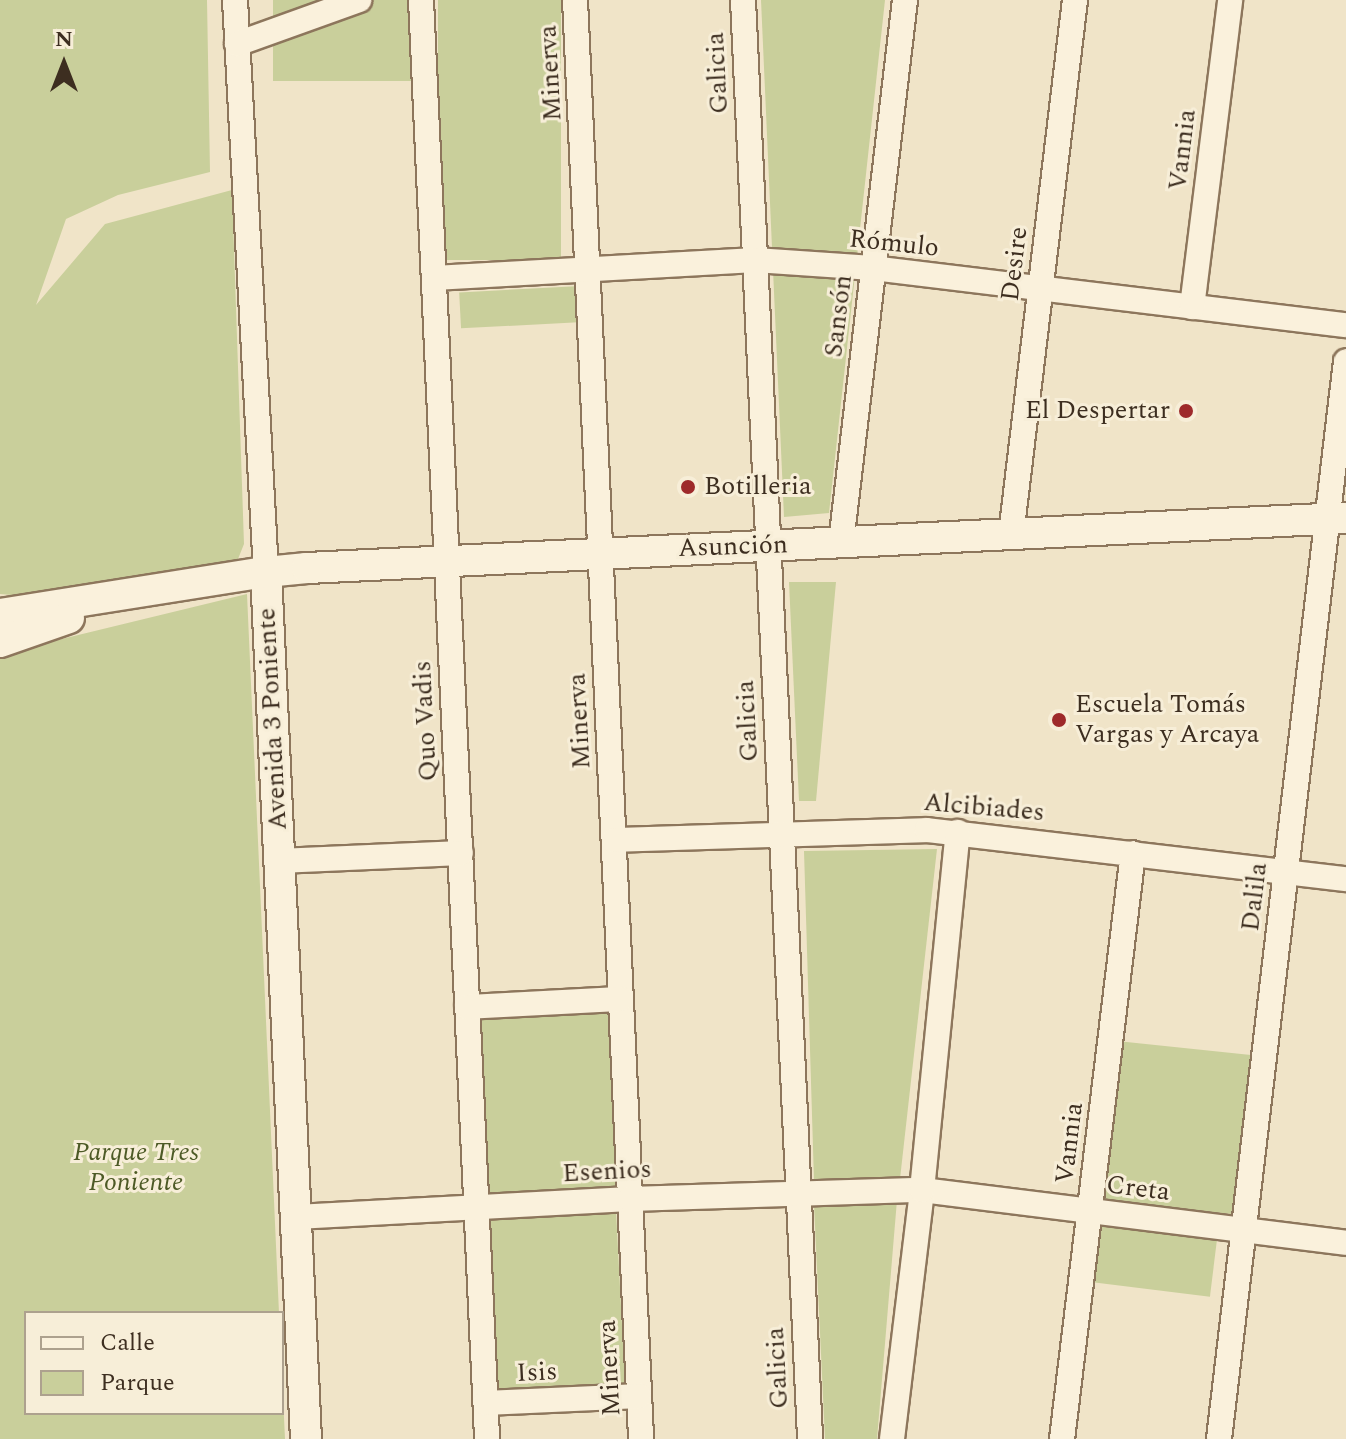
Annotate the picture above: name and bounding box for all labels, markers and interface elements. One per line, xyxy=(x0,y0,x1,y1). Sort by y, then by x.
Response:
text: N xyxy=(55,23,73,56)
north arrow xyxy=(24,24,104,104)
street label: Minerva xyxy=(533,24,569,122)
street label: Galicia xyxy=(700,31,736,115)
street label: Vannia xyxy=(1163,108,1203,192)
street label: Rómulo xyxy=(848,224,940,264)
street label: Desire xyxy=(995,225,1035,303)
street label: Sansón xyxy=(818,273,860,359)
place label: El Despertar xyxy=(1025,395,1170,427)
marker: El Despertar xyxy=(1177,402,1195,420)
place label: Botilleria xyxy=(704,471,812,503)
marker: Botilleria xyxy=(679,478,697,496)
street label: Asunción xyxy=(678,529,788,565)
street label: Avenida 3 Poniente xyxy=(252,607,294,831)
street label: Quo Vadis xyxy=(407,660,445,782)
street label: Minerva xyxy=(562,672,598,770)
street label: Galicia xyxy=(730,679,766,763)
place label: Escuela Tomás Vargas y Arcaya xyxy=(1075,689,1259,750)
marker: Escuela Tomás Vargas y Arcaya xyxy=(1050,711,1068,729)
street label: Alcibiades xyxy=(922,787,1046,829)
street label: Dalila xyxy=(1235,861,1275,933)
street label: Vannia xyxy=(1050,1101,1090,1185)
park label: Parque Tres Poniente xyxy=(73,1137,199,1198)
street label: Esenios xyxy=(562,1154,652,1190)
street label: Creta xyxy=(1104,1170,1172,1208)
legend xyxy=(24,1311,284,1415)
street label: Minerva xyxy=(592,1319,628,1417)
text: Calle xyxy=(100,1325,155,1361)
street label: Galicia xyxy=(760,1326,796,1410)
street label: Isis xyxy=(516,1356,558,1390)
text: Parque xyxy=(100,1365,175,1401)

